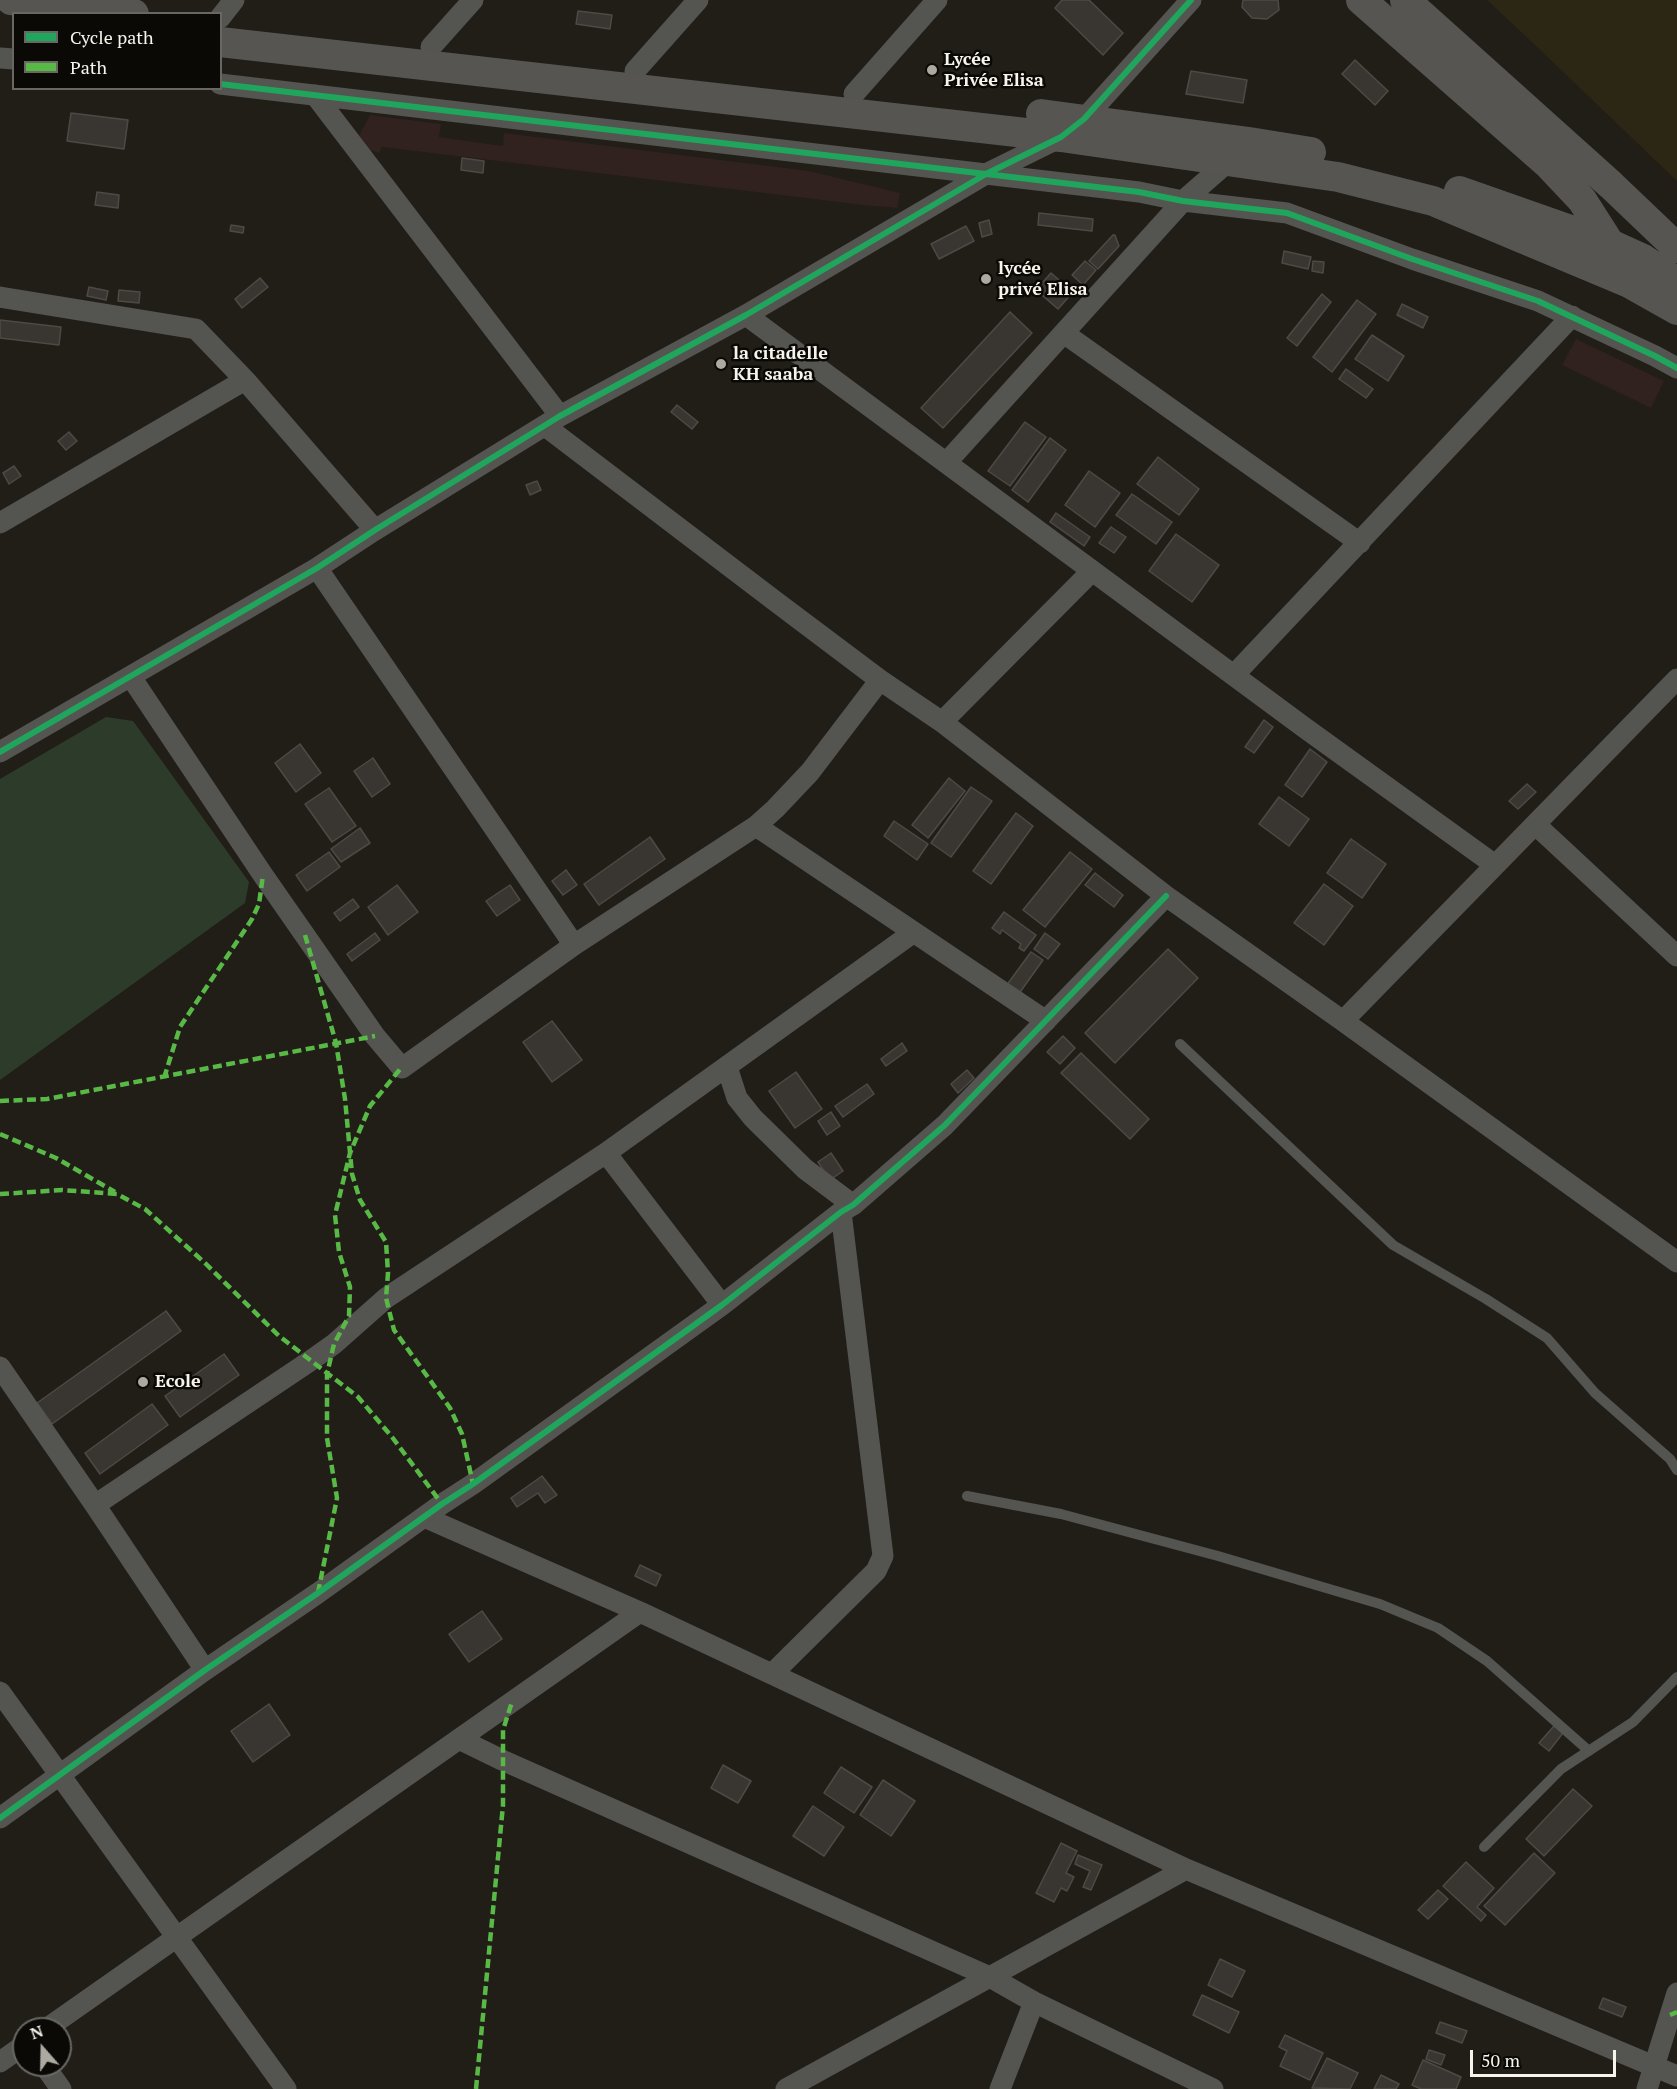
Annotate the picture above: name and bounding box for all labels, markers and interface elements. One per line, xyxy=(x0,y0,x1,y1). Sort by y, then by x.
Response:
legend xyxy=(12,12,222,90)
text: Cycle path xyxy=(70,25,154,49)
place label: Lycée Privée Elisa xyxy=(944,49,1044,92)
text: Path xyxy=(70,55,107,79)
marker: Lycée Privée Elisa xyxy=(925,63,939,77)
place label: lycée privé Elisa xyxy=(998,258,1088,300)
marker: lycée privé Elisa xyxy=(979,272,993,286)
place label: la citadelle KH saaba xyxy=(733,343,828,386)
marker: la citadelle KH saaba xyxy=(714,357,728,371)
place label: Ecole xyxy=(155,1371,201,1393)
marker: Ecole xyxy=(136,1375,150,1389)
north arrow xyxy=(12,2017,72,2077)
text: N xyxy=(27,2020,46,2044)
scale bar xyxy=(1473,2038,1618,2076)
text: 50 m xyxy=(1481,2048,1520,2072)

